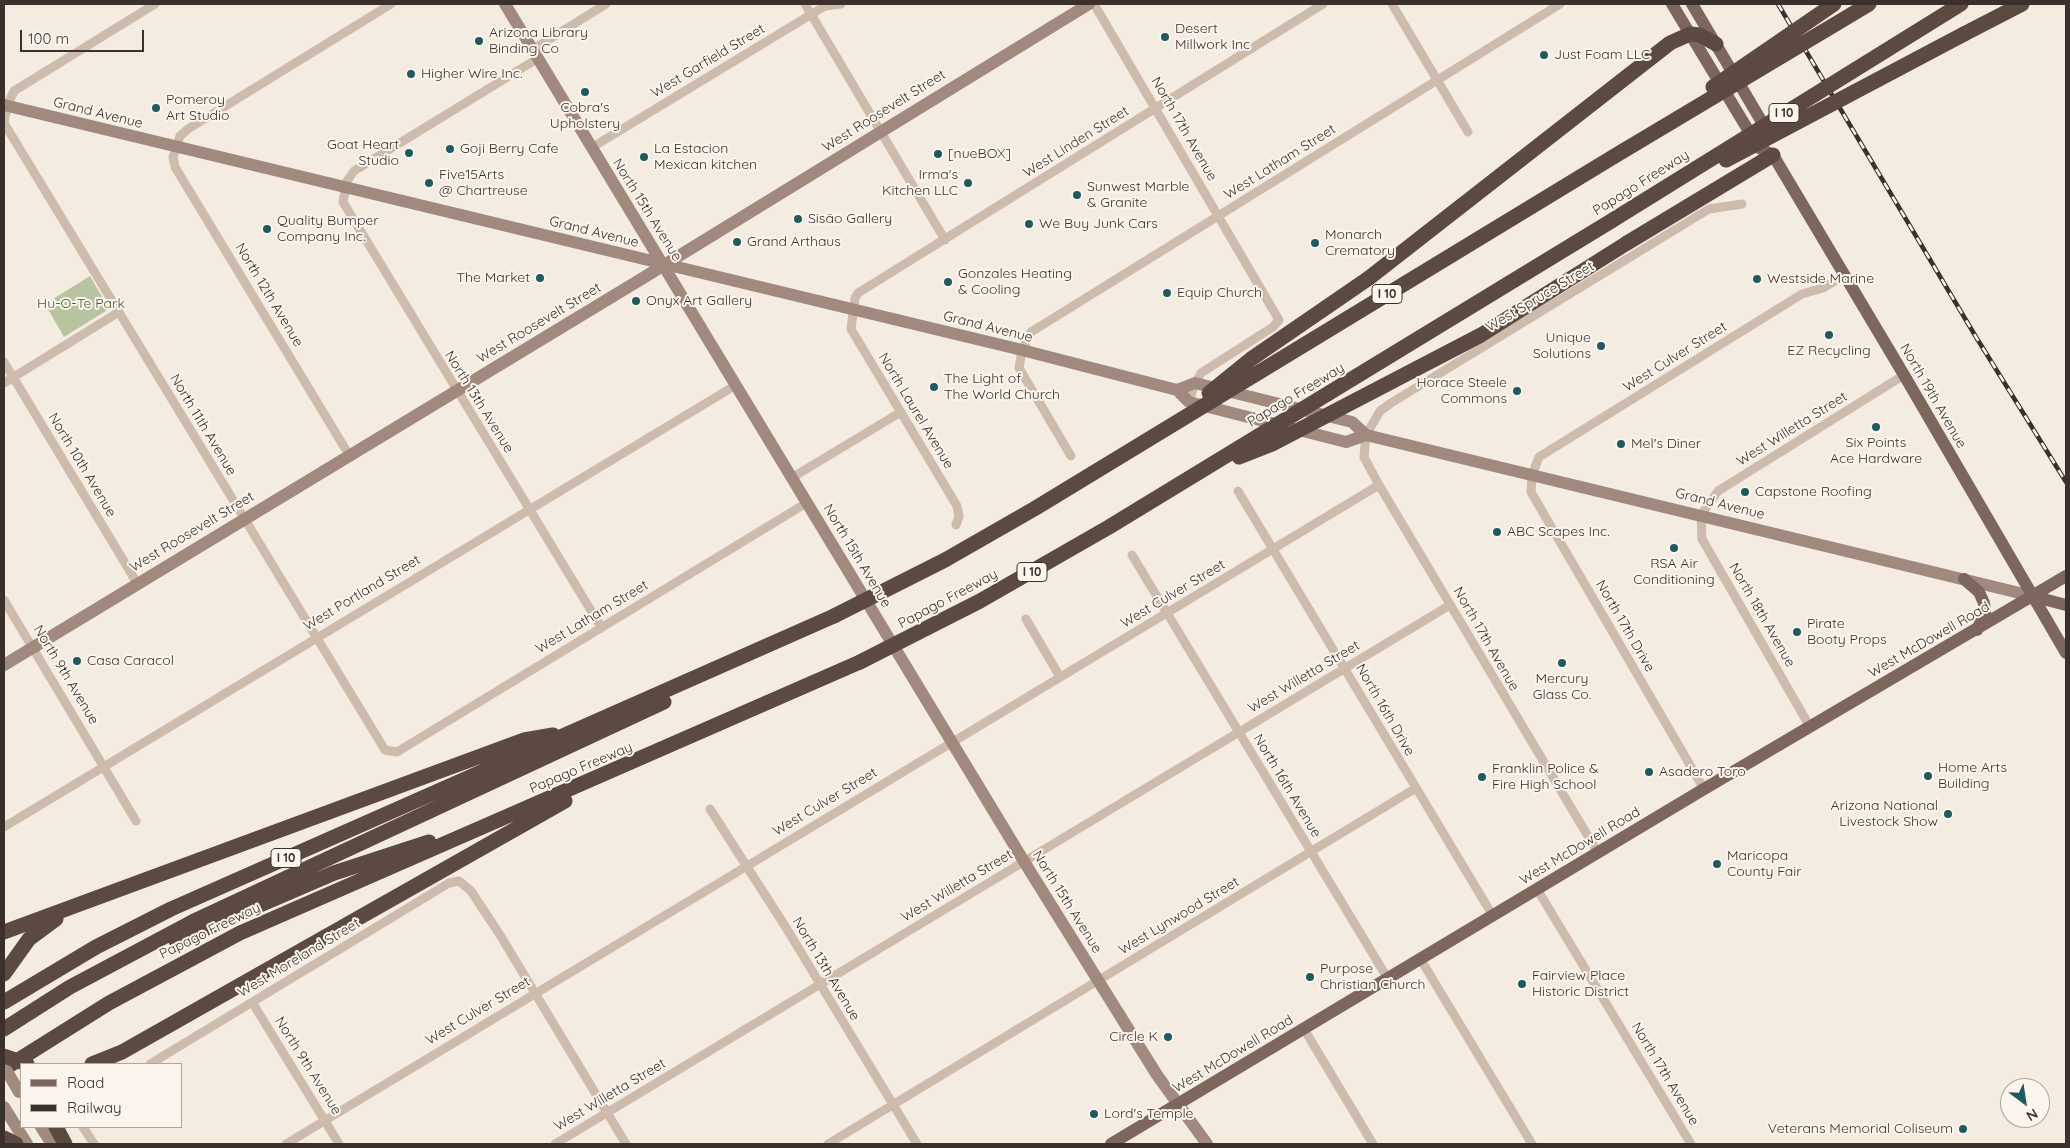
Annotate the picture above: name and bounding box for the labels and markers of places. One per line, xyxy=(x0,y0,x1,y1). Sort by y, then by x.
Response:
place label: Desert Millwork Inc xyxy=(1175,21,1250,54)
place label: Arizona Library Binding Co xyxy=(489,25,588,58)
marker: Desert Millwork Inc xyxy=(1159,31,1171,43)
marker: Arizona Library Binding Co xyxy=(473,35,485,47)
place label: Just Foam LLC xyxy=(1554,47,1650,63)
marker: Just Foam LLC xyxy=(1538,49,1550,61)
place label: Higher Wire Inc. xyxy=(421,66,523,82)
marker: Higher Wire Inc. xyxy=(405,68,417,80)
marker: Cobra's Upholstery xyxy=(579,86,591,98)
place label: Pomeroy Art Studio xyxy=(166,92,230,124)
place label: Cobra's Upholstery xyxy=(550,100,620,132)
marker: Pomeroy Art Studio xyxy=(150,102,162,114)
place label: Goat Heart Studio xyxy=(327,137,399,170)
place label: Goji Berry Cafe xyxy=(460,141,558,157)
place label: La Estacion Mexican kitchen xyxy=(654,141,757,174)
marker: Goji Berry Cafe xyxy=(444,143,456,155)
place label: [nueBOX] xyxy=(948,146,1011,162)
marker: Goat Heart Studio xyxy=(403,147,415,159)
marker: [nueBOX] xyxy=(932,148,944,160)
marker: La Estacion Mexican kitchen xyxy=(638,151,650,163)
place label: Five15Arts @ Chartreuse xyxy=(439,167,528,200)
place label: Irma's Kitchen LLC xyxy=(882,167,958,200)
marker: Five15Arts @ Chartreuse xyxy=(423,177,435,189)
marker: Irma's Kitchen LLC xyxy=(962,177,974,189)
place label: Sunwest Marble & Granite xyxy=(1087,179,1189,212)
marker: Sunwest Marble & Granite xyxy=(1071,189,1083,201)
place label: Sisāo Gallery xyxy=(808,211,892,227)
place label: Quality Bumper Company Inc. xyxy=(277,213,379,246)
marker: Sisāo Gallery xyxy=(792,213,804,225)
place label: We Buy Junk Cars xyxy=(1039,216,1158,232)
marker: We Buy Junk Cars xyxy=(1023,218,1035,230)
marker: Quality Bumper Company Inc. xyxy=(261,223,273,235)
place label: Monarch Crematory xyxy=(1325,227,1395,260)
place label: Grand Arthaus xyxy=(747,234,841,250)
marker: Grand Arthaus xyxy=(731,236,743,248)
marker: Monarch Crematory xyxy=(1309,237,1321,249)
place label: Gonzales Heating & Cooling xyxy=(958,266,1072,298)
place label: The Market xyxy=(457,270,530,286)
place label: Westside Marine xyxy=(1767,271,1874,287)
marker: The Market xyxy=(534,272,546,284)
marker: Westside Marine xyxy=(1751,273,1763,285)
marker: Gonzales Heating & Cooling xyxy=(942,276,954,288)
place label: Equip Church xyxy=(1177,285,1262,301)
marker: Equip Church xyxy=(1161,287,1173,299)
place label: Onyx Art Gallery xyxy=(646,293,752,309)
marker: Onyx Art Gallery xyxy=(630,295,642,307)
marker: EZ Recycling xyxy=(1823,329,1835,341)
place label: Unique Solutions xyxy=(1533,330,1591,362)
marker: Unique Solutions xyxy=(1595,340,1607,352)
place label: EZ Recycling xyxy=(1787,343,1871,359)
place label: The Light of The World Church xyxy=(944,371,1060,404)
place label: Horace Steele Commons xyxy=(1416,375,1507,408)
marker: The Light of The World Church xyxy=(928,381,940,393)
marker: Horace Steele Commons xyxy=(1511,385,1523,397)
marker: Six Points Ace Hardware xyxy=(1870,421,1882,433)
place label: Six Points Ace Hardware xyxy=(1830,435,1922,468)
place label: Mel's Diner xyxy=(1631,436,1701,452)
marker: Mel's Diner xyxy=(1615,438,1627,450)
place label: Capstone Roofing xyxy=(1755,484,1872,500)
marker: Capstone Roofing xyxy=(1739,486,1751,498)
place label: ABC Scapes Inc. xyxy=(1507,524,1610,540)
marker: ABC Scapes Inc. xyxy=(1491,526,1503,538)
marker: RSA Air Conditioning xyxy=(1668,542,1680,554)
place label: RSA Air Conditioning xyxy=(1633,556,1715,588)
place label: Pirate Booty Props xyxy=(1807,616,1886,648)
marker: Pirate Booty Props xyxy=(1791,626,1803,638)
place label: Casa Caracol xyxy=(87,653,174,669)
marker: Casa Caracol xyxy=(71,655,83,667)
marker: Mercury Glass Co. xyxy=(1556,657,1568,669)
place label: Mercury Glass Co. xyxy=(1533,671,1591,704)
place label: Home Arts Building xyxy=(1938,760,2007,792)
place label: Franklin Police & Fire High School xyxy=(1492,761,1599,794)
place label: Asadero Toro xyxy=(1659,764,1746,780)
marker: Asadero Toro xyxy=(1643,766,1655,778)
marker: Home Arts Building xyxy=(1922,770,1934,782)
marker: Franklin Police & Fire High School xyxy=(1476,771,1488,783)
place label: Arizona National Livestock Show xyxy=(1830,798,1938,830)
marker: Arizona National Livestock Show xyxy=(1942,808,1954,820)
place label: Maricopa County Fair xyxy=(1727,848,1802,880)
marker: Maricopa County Fair xyxy=(1711,858,1723,870)
place label: Purpose Christian Church xyxy=(1320,961,1426,994)
place label: Fairview Place Historic District xyxy=(1532,968,1629,1000)
marker: Purpose Christian Church xyxy=(1304,971,1316,983)
marker: Fairview Place Historic District xyxy=(1516,978,1528,990)
place label: Circle K xyxy=(1109,1029,1158,1045)
marker: Circle K xyxy=(1162,1031,1174,1043)
place label: Lord's Temple xyxy=(1104,1106,1193,1122)
marker: Lord's Temple xyxy=(1088,1108,1100,1120)
place label: Veterans Memorial Coliseum xyxy=(1768,1121,1953,1137)
marker: Veterans Memorial Coliseum xyxy=(1957,1123,1969,1135)

